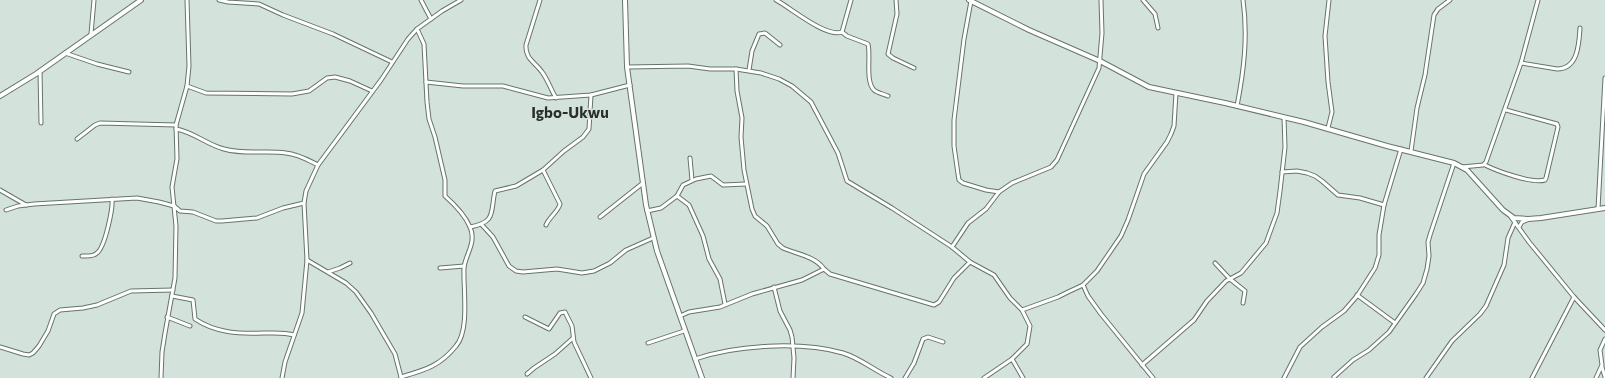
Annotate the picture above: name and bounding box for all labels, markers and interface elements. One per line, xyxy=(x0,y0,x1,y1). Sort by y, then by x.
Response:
district label: Igbo-Ukwu xyxy=(531,103,609,121)

